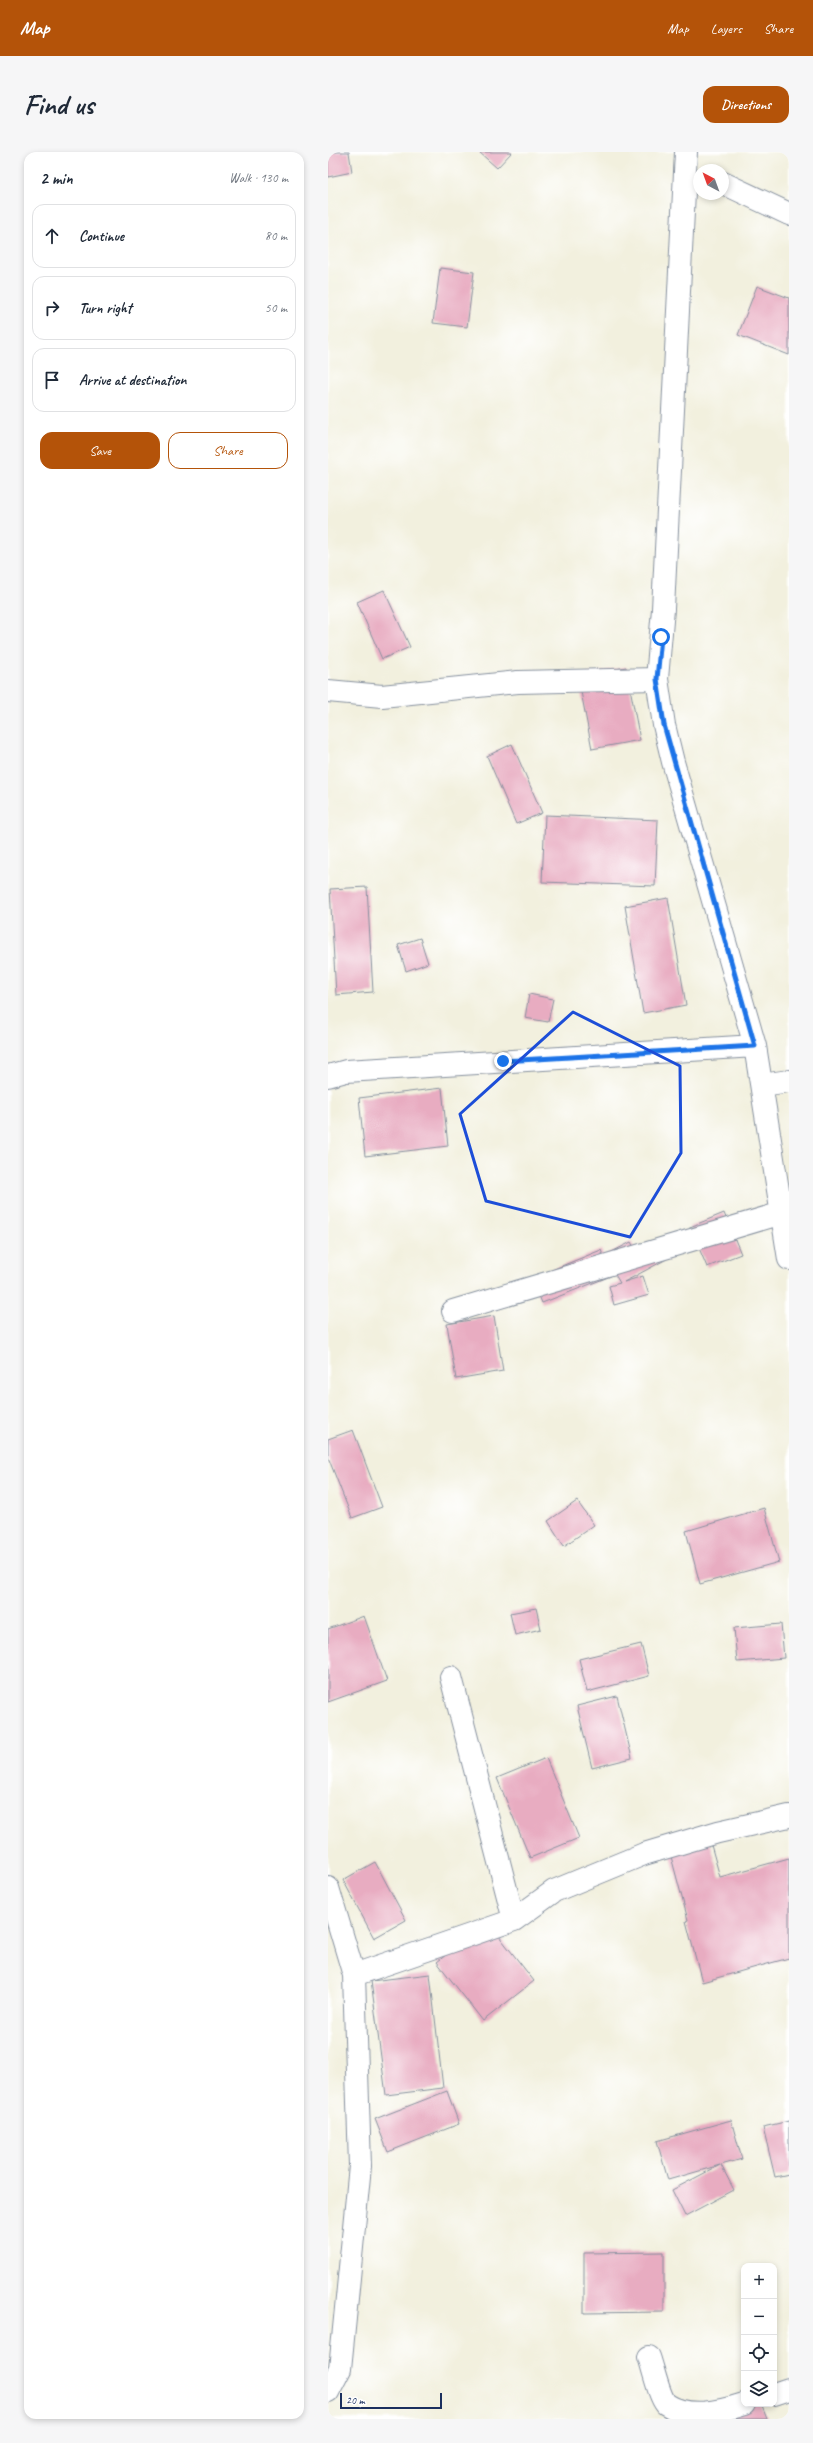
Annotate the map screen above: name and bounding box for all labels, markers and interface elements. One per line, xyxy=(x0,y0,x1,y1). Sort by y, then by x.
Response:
text: Map xyxy=(20,16,50,40)
text: Map xyxy=(667,20,689,37)
text: Layers xyxy=(711,20,742,37)
text: Share xyxy=(764,20,793,37)
button: Directions xyxy=(703,86,789,123)
text: Find us xyxy=(24,87,94,122)
north arrow xyxy=(693,164,729,200)
text: 2 min xyxy=(40,168,73,189)
text: Walk · 130 m xyxy=(229,170,288,186)
icon: ahead xyxy=(41,225,63,247)
text: Continue xyxy=(79,227,124,246)
text: 80 m xyxy=(265,228,287,244)
icon: right xyxy=(41,297,63,319)
text: Turn right xyxy=(79,299,132,318)
text: 50 m xyxy=(265,300,287,316)
icon: arrive xyxy=(41,369,63,391)
text: Arrive at destination xyxy=(79,371,186,390)
button: Save xyxy=(40,432,160,469)
button: Share xyxy=(168,432,288,469)
route start xyxy=(652,628,670,646)
route end xyxy=(494,1052,512,1070)
map controls xyxy=(741,2263,777,2407)
button: + xyxy=(741,2263,777,2299)
button: − xyxy=(741,2299,777,2335)
button: locate xyxy=(741,2335,777,2371)
button: layers xyxy=(741,2371,777,2407)
scale bar xyxy=(340,2391,442,2410)
text: 20 m xyxy=(346,2393,365,2407)

